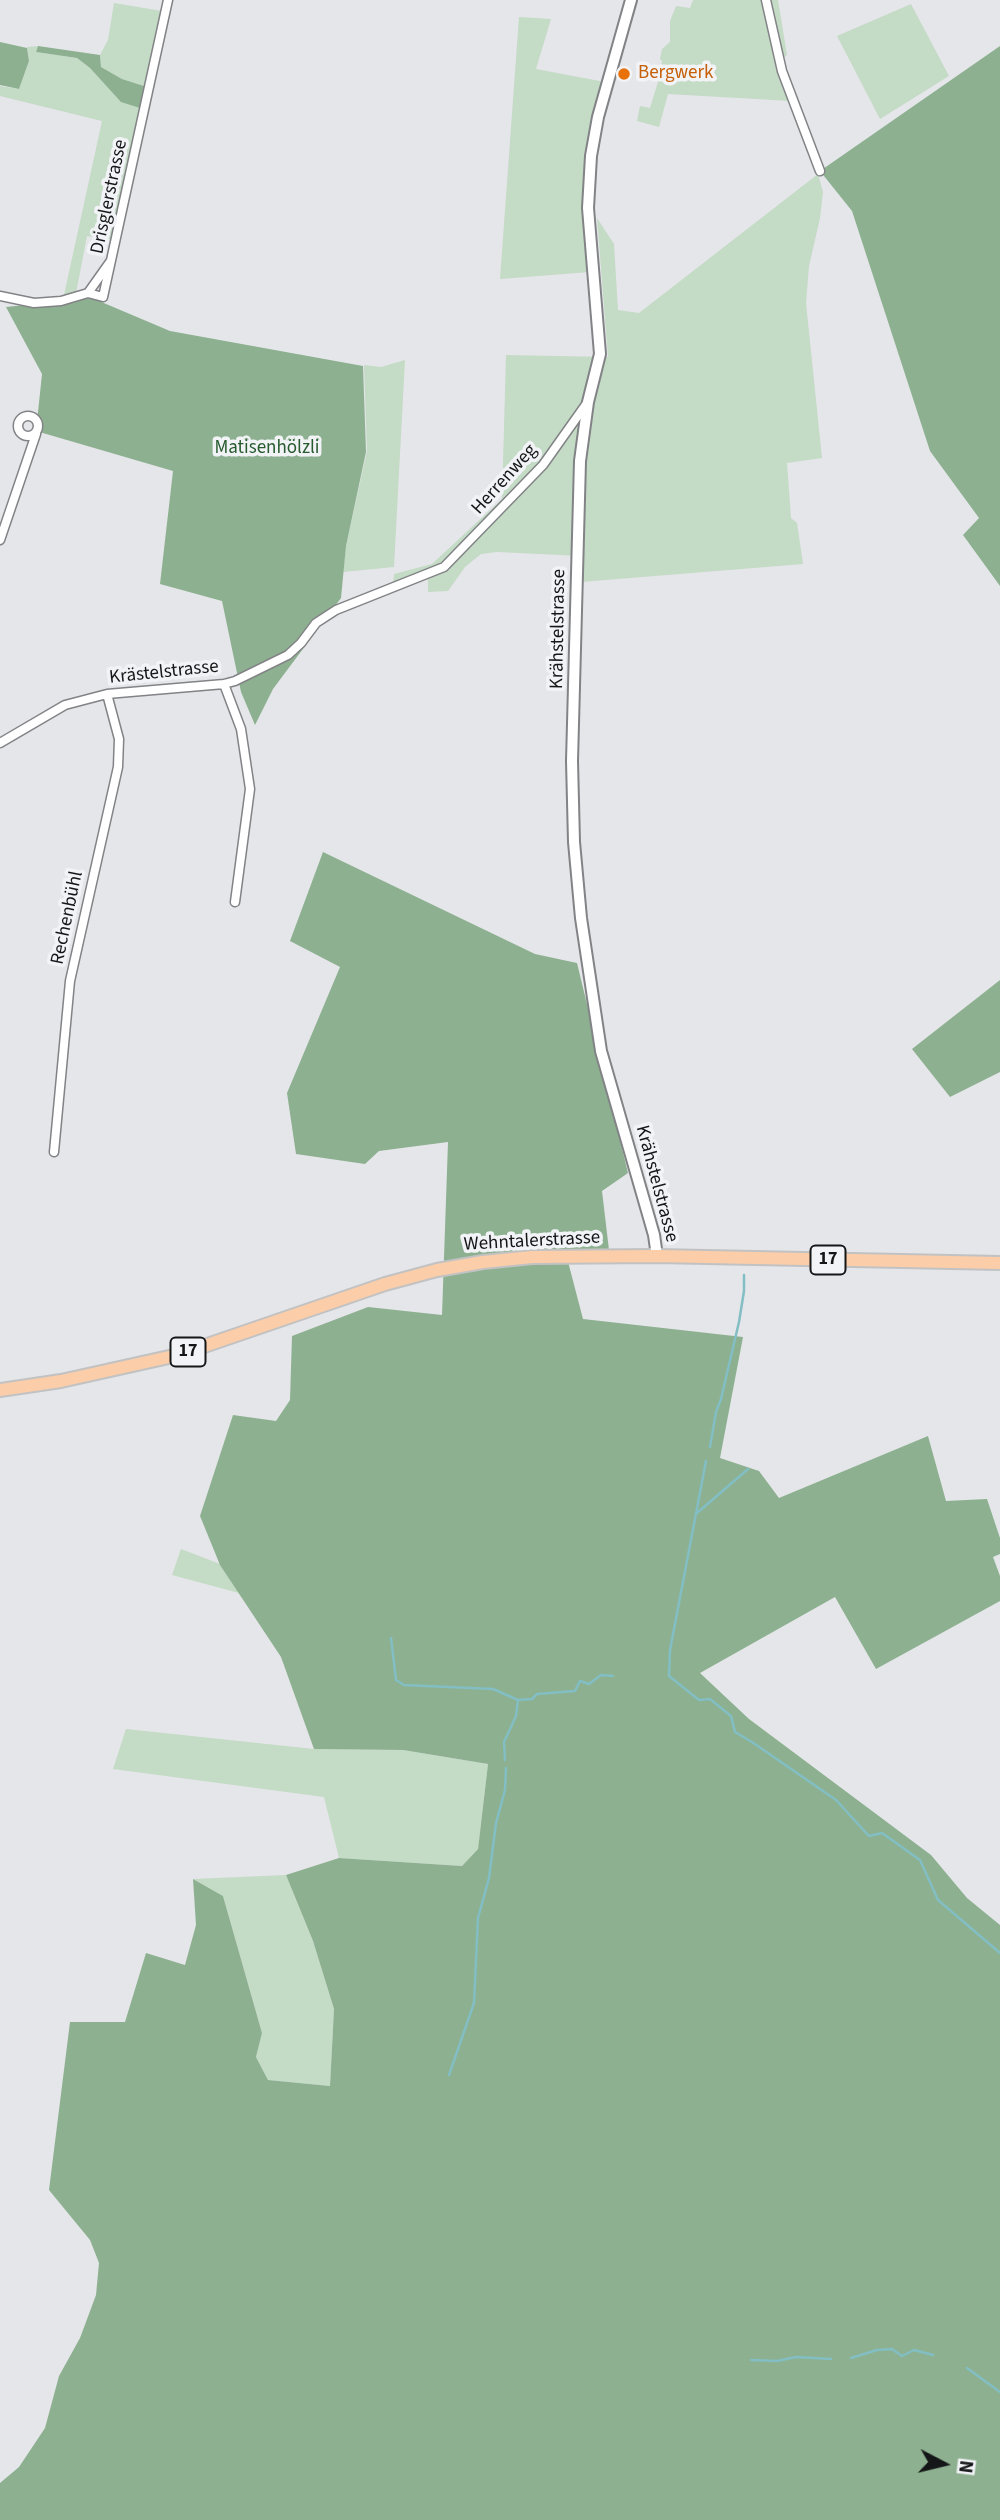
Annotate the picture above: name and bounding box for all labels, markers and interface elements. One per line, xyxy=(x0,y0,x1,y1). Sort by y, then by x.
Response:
place label: Bergwerk xyxy=(638,63,714,85)
marker: Bergwerk xyxy=(616,66,632,82)
street label: Drisglerstrasse xyxy=(87,138,133,256)
park label: Matisenhölzli xyxy=(214,438,320,460)
street label: Herrenweg xyxy=(467,440,543,520)
street label: Krähstelstrasse xyxy=(547,569,571,689)
street label: Krästelstrasse xyxy=(108,656,220,690)
street label: Rechenbühl xyxy=(47,869,89,967)
street label: Krähstelstrasse xyxy=(629,1123,683,1245)
street label: Wehntalerstrasse xyxy=(463,1227,601,1257)
road number: 17 xyxy=(810,1246,846,1274)
road number: 17 xyxy=(170,1338,206,1366)
north arrow xyxy=(909,2429,979,2499)
text: N xyxy=(951,2459,980,2475)

